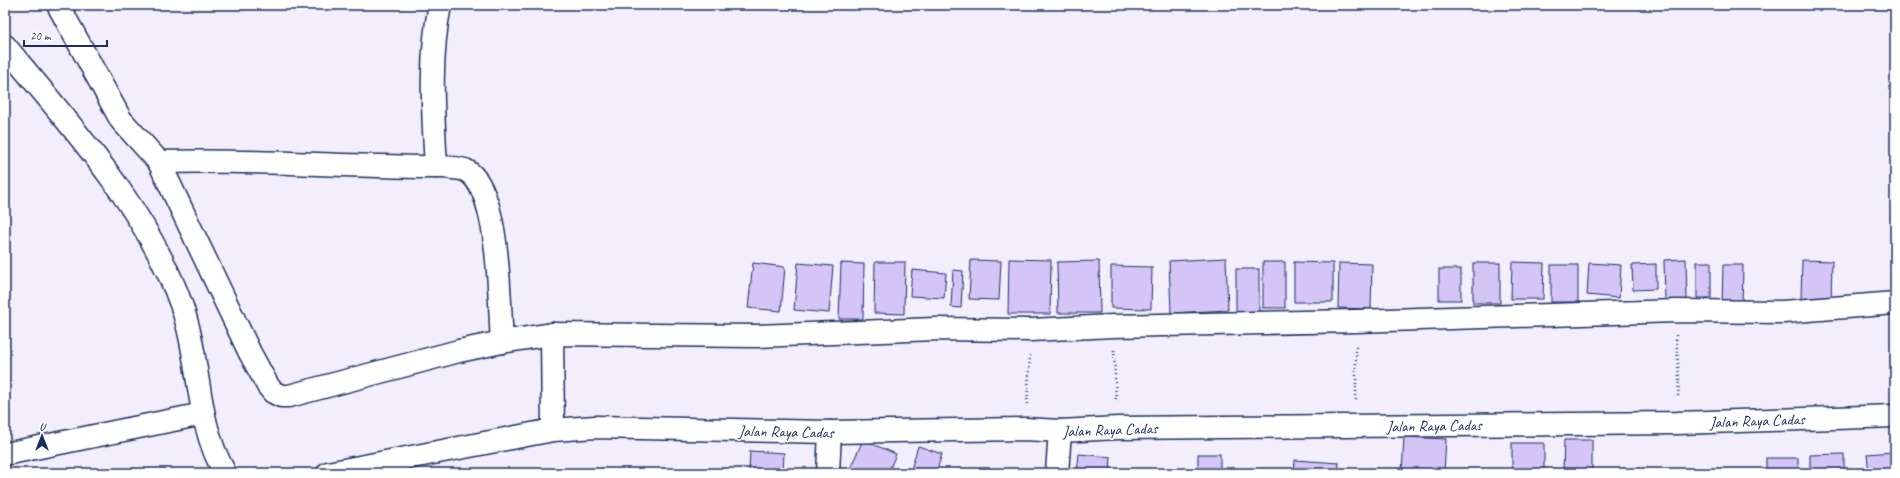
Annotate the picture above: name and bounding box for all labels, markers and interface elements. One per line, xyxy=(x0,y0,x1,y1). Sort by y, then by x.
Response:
scale bar xyxy=(24,22,107,48)
text: 20 m xyxy=(30,28,52,44)
street label: Jalan Raya Cadas xyxy=(1708,409,1806,433)
street label: Jalan Raya Cadas xyxy=(1385,415,1483,437)
north arrow xyxy=(22,416,62,456)
street label: Jalan Raya Cadas xyxy=(1061,418,1159,442)
text: U xyxy=(39,419,47,433)
street label: Jalan Raya Cadas xyxy=(737,421,835,443)

